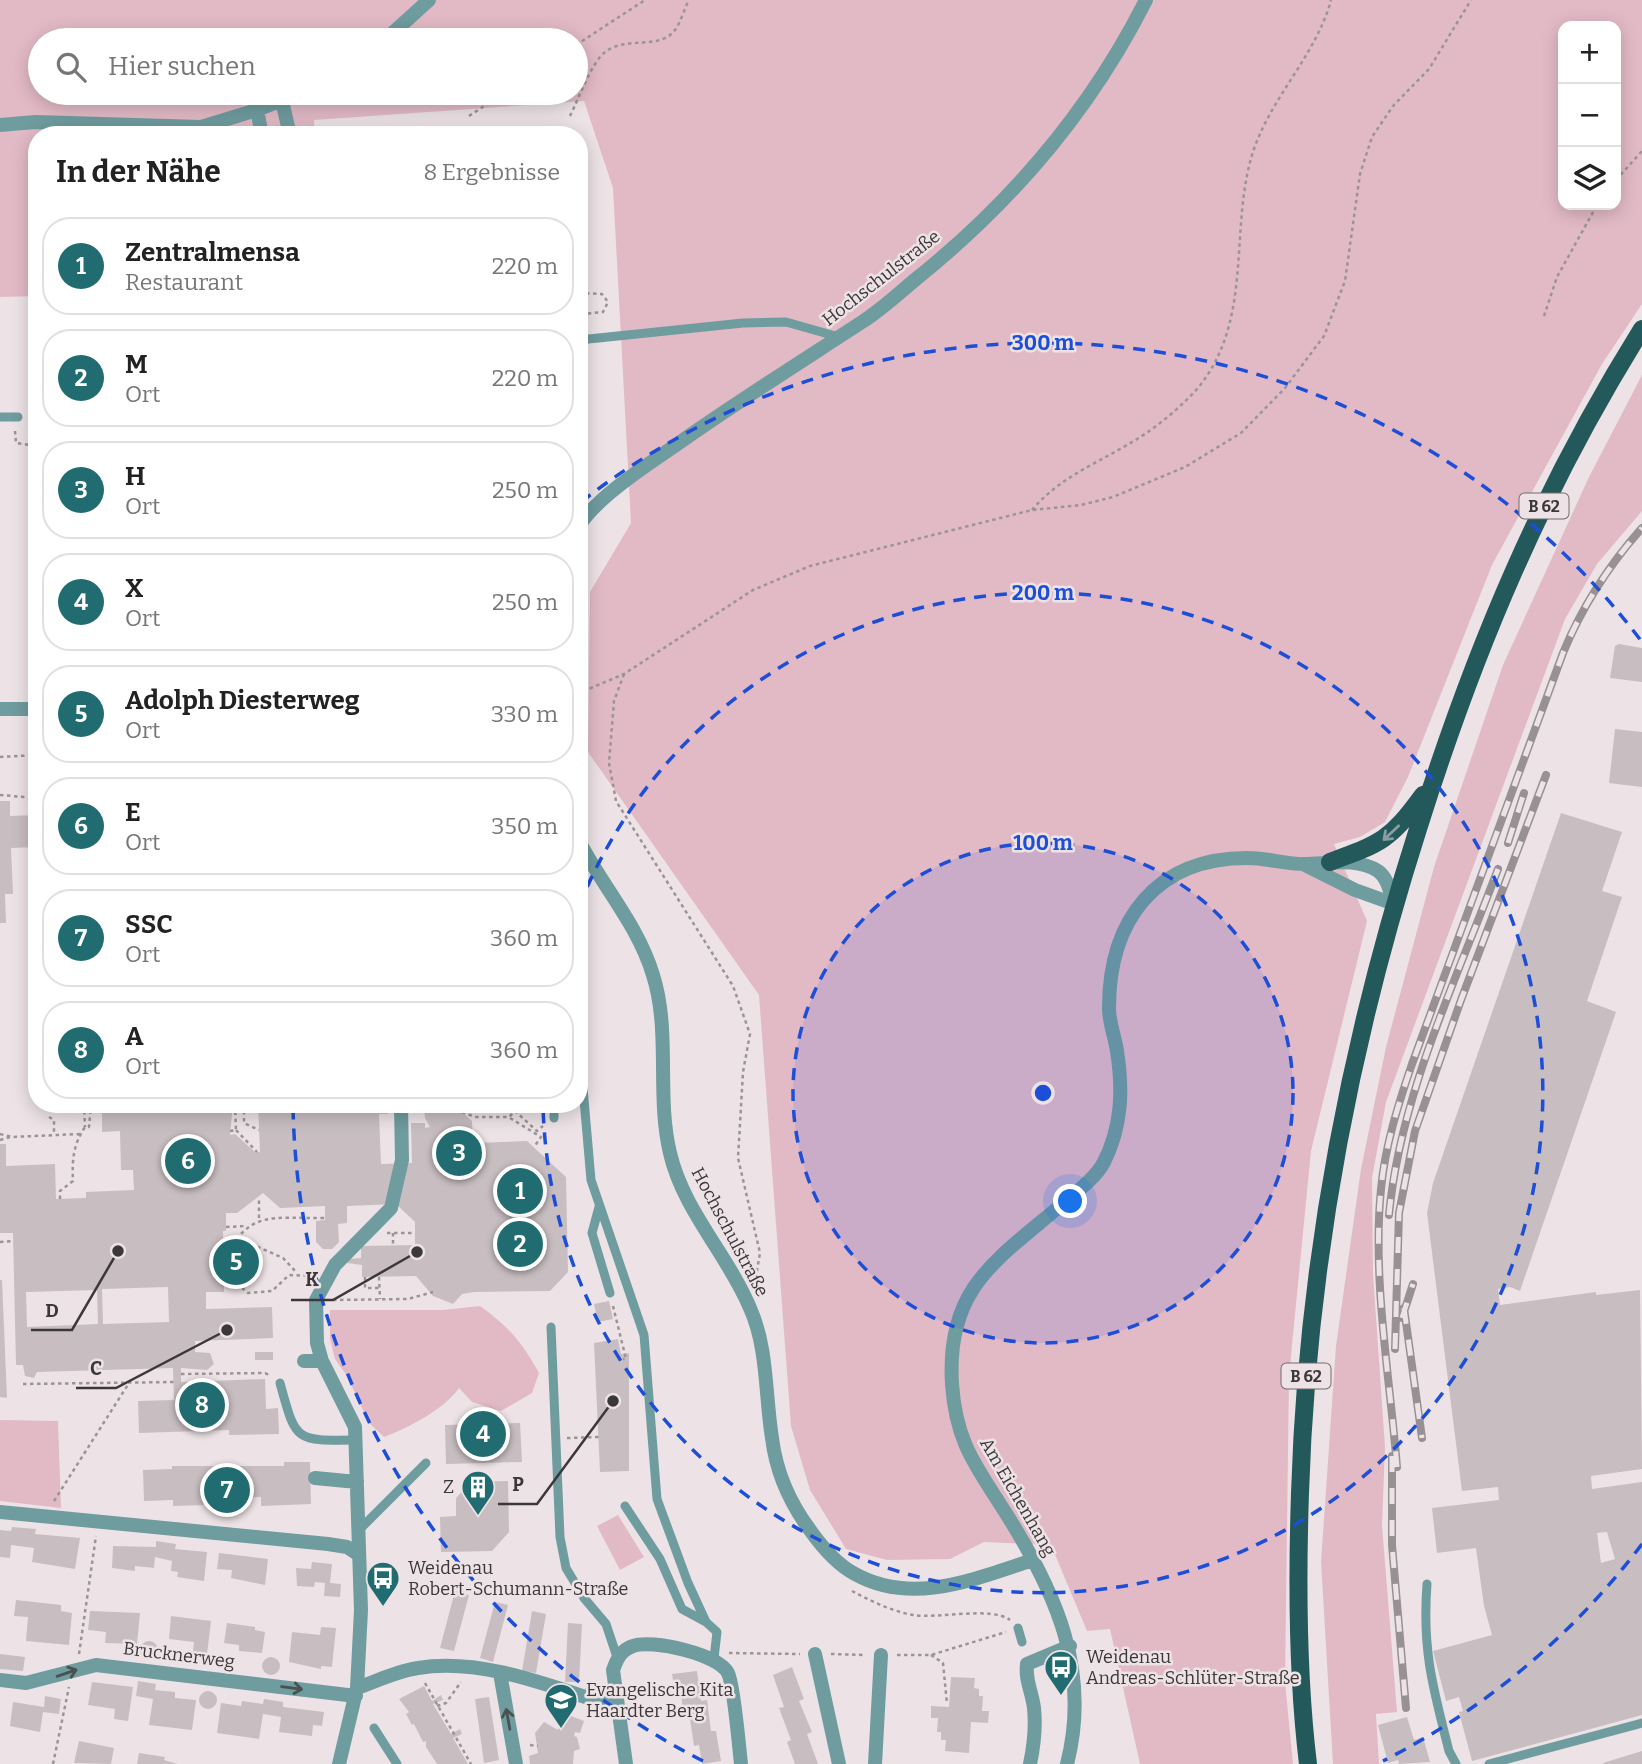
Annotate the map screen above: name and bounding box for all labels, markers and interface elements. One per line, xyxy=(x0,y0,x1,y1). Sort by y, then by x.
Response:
map controls xyxy=(1558,21,1621,210)
button: + xyxy=(1558,21,1621,84)
search box xyxy=(28,28,588,105)
icon: search xyxy=(52,48,90,86)
text: Hier suchen xyxy=(108,51,256,82)
button: − xyxy=(1558,84,1621,147)
button: layers xyxy=(1558,147,1621,210)
text: In der Nähe xyxy=(56,154,221,190)
text: 8 Ergebnisse xyxy=(423,158,560,186)
street label: Hochschulstraße xyxy=(818,225,944,331)
text: Zentralmensa xyxy=(125,237,300,268)
text: 1 xyxy=(76,252,86,280)
text: 220 m xyxy=(492,252,558,280)
text: Restaurant xyxy=(125,268,243,296)
text: 300 m xyxy=(1012,330,1074,356)
text: M xyxy=(125,349,148,380)
text: 2 xyxy=(75,364,87,392)
text: 220 m xyxy=(492,364,558,392)
text: Ort xyxy=(125,380,160,408)
text: H xyxy=(125,461,145,492)
text: 3 xyxy=(74,476,88,504)
text: 250 m xyxy=(492,476,558,504)
text: Ort xyxy=(125,492,160,520)
road number: B 62 xyxy=(1520,494,1568,519)
text: X xyxy=(125,573,144,604)
text: 200 m xyxy=(1012,580,1074,606)
text: 4 xyxy=(74,588,88,616)
text: 250 m xyxy=(492,588,558,616)
text: Ort xyxy=(125,604,160,632)
text: Adolph Diesterweg xyxy=(125,685,360,716)
text: 5 xyxy=(75,700,87,728)
text: 330 m xyxy=(491,700,558,728)
text: Ort xyxy=(125,716,160,744)
text: E xyxy=(125,797,141,828)
text: 6 xyxy=(74,812,88,840)
text: 350 m xyxy=(491,812,558,840)
one-way arrow xyxy=(1382,825,1400,841)
text: Ort xyxy=(125,828,160,856)
text: 100 m xyxy=(1013,830,1073,856)
text: SSC xyxy=(125,909,173,940)
text: 7 xyxy=(75,924,87,952)
text: 360 m xyxy=(490,924,558,952)
text: Ort xyxy=(125,940,160,968)
text: A xyxy=(125,1021,144,1052)
text: 8 xyxy=(74,1036,88,1064)
text: 360 m xyxy=(490,1036,558,1064)
text: Ort xyxy=(125,1052,160,1080)
centre of rings xyxy=(1031,1081,1055,1105)
pin: 3 xyxy=(436,1127,482,1179)
pin: 6 xyxy=(165,1135,211,1187)
street label: Hochschulstraße xyxy=(687,1164,773,1300)
pin: 1 xyxy=(497,1165,543,1217)
your location xyxy=(1053,1184,1087,1218)
pin: 2 xyxy=(497,1218,543,1270)
pin: 5 xyxy=(213,1236,259,1288)
callout: K xyxy=(291,1260,333,1300)
text: K xyxy=(305,1268,319,1291)
callout: D xyxy=(31,1290,72,1330)
text: D xyxy=(45,1299,59,1322)
callout: C xyxy=(76,1348,116,1388)
text: C xyxy=(90,1357,102,1380)
road number: B 62 xyxy=(1282,1364,1330,1388)
pin: 8 xyxy=(179,1379,225,1431)
pin: 4 xyxy=(460,1408,506,1460)
street label: Am Eichenhang xyxy=(975,1434,1061,1560)
pin: 7 xyxy=(204,1464,250,1516)
callout: P xyxy=(498,1464,537,1504)
building icon: Z xyxy=(459,1468,497,1517)
text: P xyxy=(512,1473,524,1496)
place label: Z xyxy=(443,1476,454,1498)
place label: Weidenau Robert-Schumann-Straße xyxy=(408,1557,628,1600)
bus stop icon: Weidenau Robert-Schumann-Straße xyxy=(364,1559,402,1608)
street label: Brucknerweg xyxy=(122,1637,236,1673)
place label: Weidenau Andreas-Schlüter-Straße xyxy=(1086,1646,1300,1689)
bus stop icon: Weidenau Andreas-Schlüter-Straße xyxy=(1042,1648,1080,1697)
one-way arrow xyxy=(56,1666,78,1679)
place label: Evangelische Kita Haardter Berg xyxy=(586,1679,734,1722)
school or university icon: Evangelische Kita Haardter Berg xyxy=(542,1681,580,1730)
one-way arrow xyxy=(280,1682,303,1695)
one-way arrow xyxy=(501,1708,514,1731)

